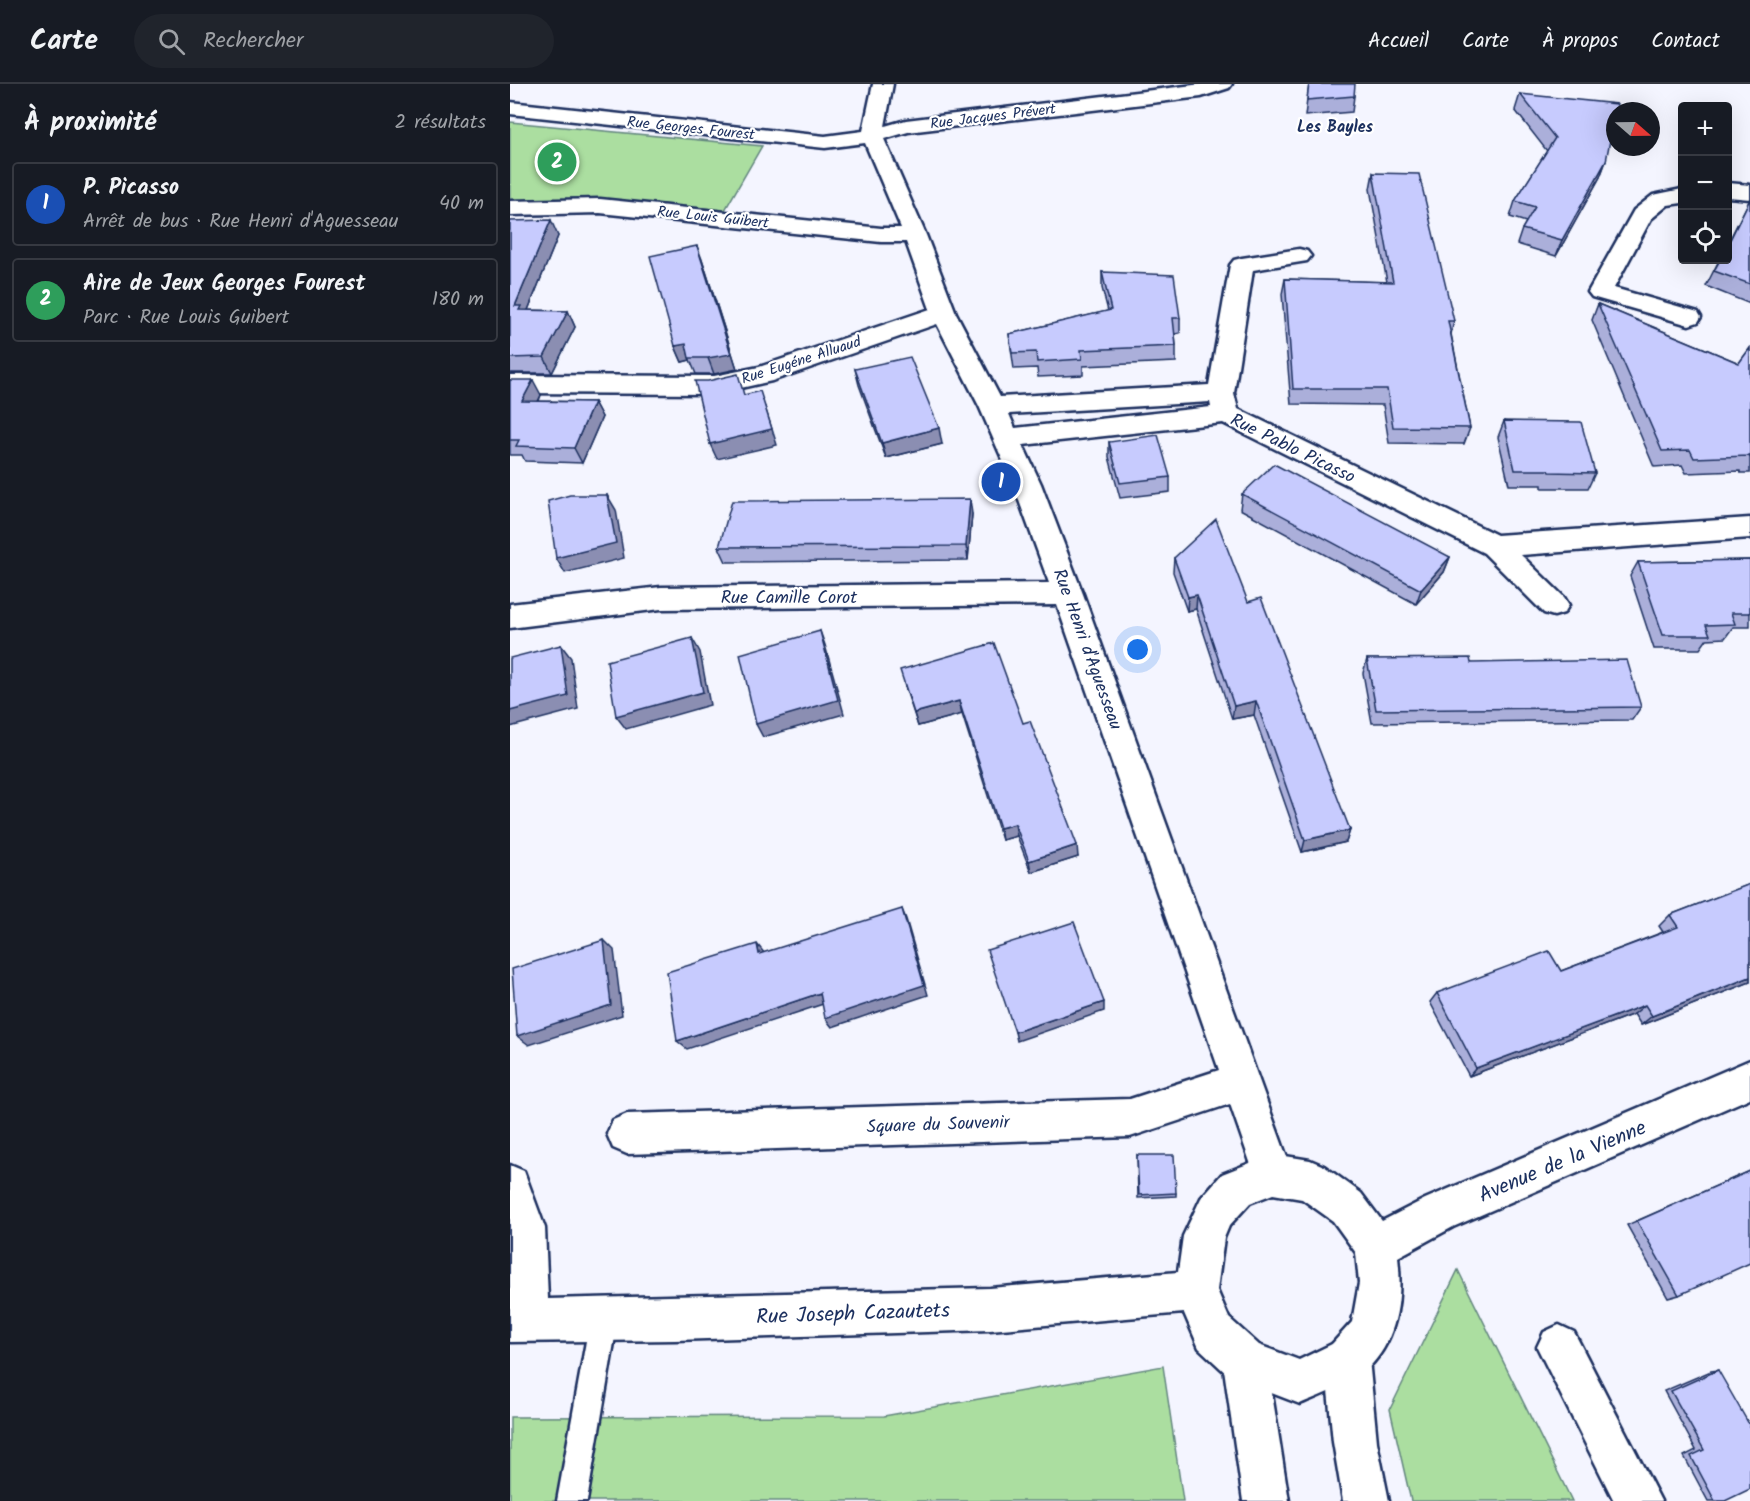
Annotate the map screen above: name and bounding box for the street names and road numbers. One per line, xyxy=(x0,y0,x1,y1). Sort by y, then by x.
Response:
street label: Rue Jacques Prévert xyxy=(929,97,1058,137)
street label: Rue Georges Fourest xyxy=(626,110,756,148)
street label: Rue Louis Guibert xyxy=(656,200,770,236)
street label: Rue Eugéne Alluaud xyxy=(738,330,865,392)
street label: Rue Pablo Picasso xyxy=(1225,407,1360,492)
street label: Rue Henri d'Aguesseau xyxy=(1044,565,1129,735)
street label: Rue Camille Corot xyxy=(721,584,858,613)
street label: Square du Souvenir xyxy=(866,1108,1011,1142)
street label: Avenue de la Vienne xyxy=(1474,1112,1652,1213)
street label: Rue Joseph Cazautets xyxy=(756,1295,951,1334)

